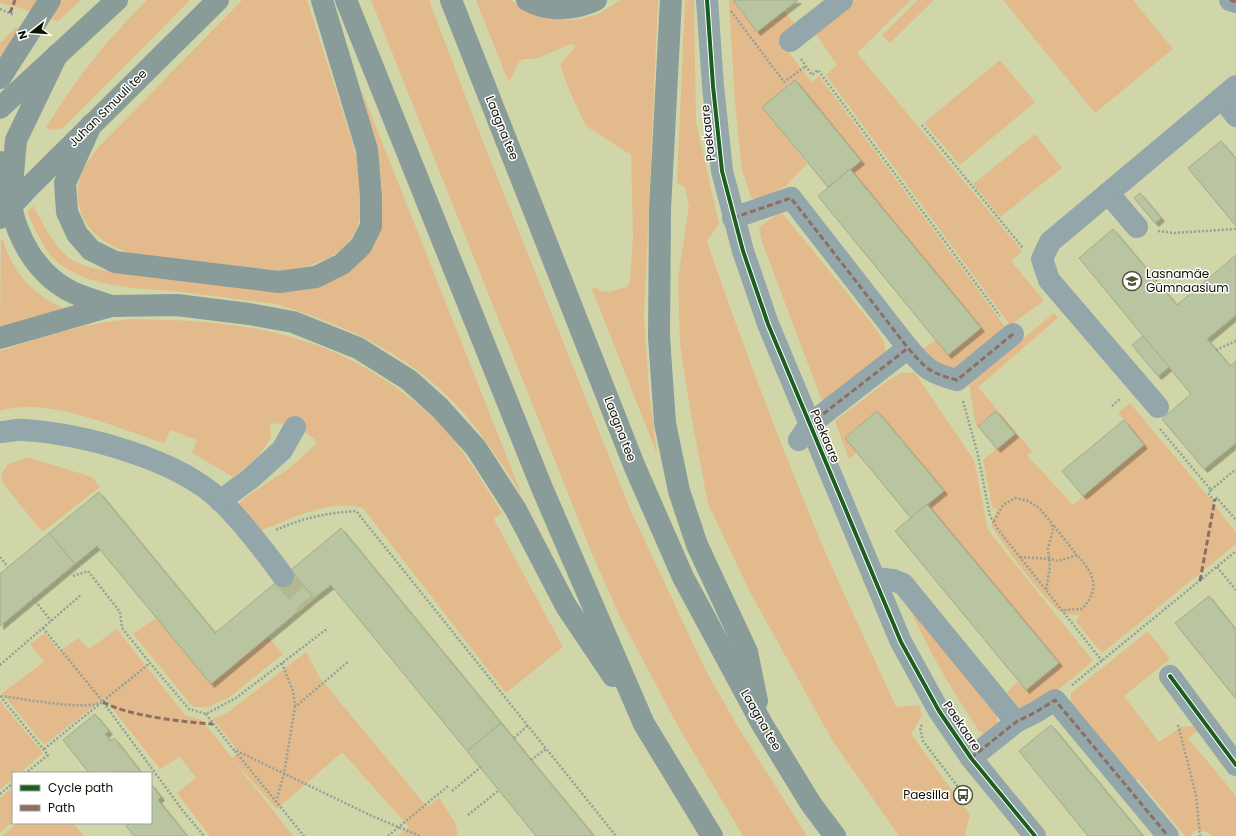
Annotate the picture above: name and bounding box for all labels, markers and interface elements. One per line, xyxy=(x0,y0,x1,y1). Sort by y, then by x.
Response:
north arrow xyxy=(12,12,52,52)
text: N xyxy=(14,29,31,41)
street label: Juhan Smuuli tee xyxy=(65,65,150,150)
street label: Laagna tee xyxy=(482,93,523,162)
street label: Paekaare xyxy=(696,104,719,162)
place label: Lasnamäe Gümnaasium xyxy=(1146,265,1229,296)
school or university icon: Lasnamäe Gümnaasium xyxy=(1121,270,1143,292)
street label: Laagna tee xyxy=(600,394,641,463)
street label: Paekaare xyxy=(807,406,844,465)
street label: Laagna tee xyxy=(737,686,786,753)
street label: Paekaare xyxy=(939,697,985,754)
legend xyxy=(12,772,152,824)
text: Cycle path xyxy=(48,779,113,796)
bus stop icon: Paesilla xyxy=(952,784,974,806)
place label: Paesilla xyxy=(903,786,949,803)
text: Path xyxy=(48,799,75,816)

